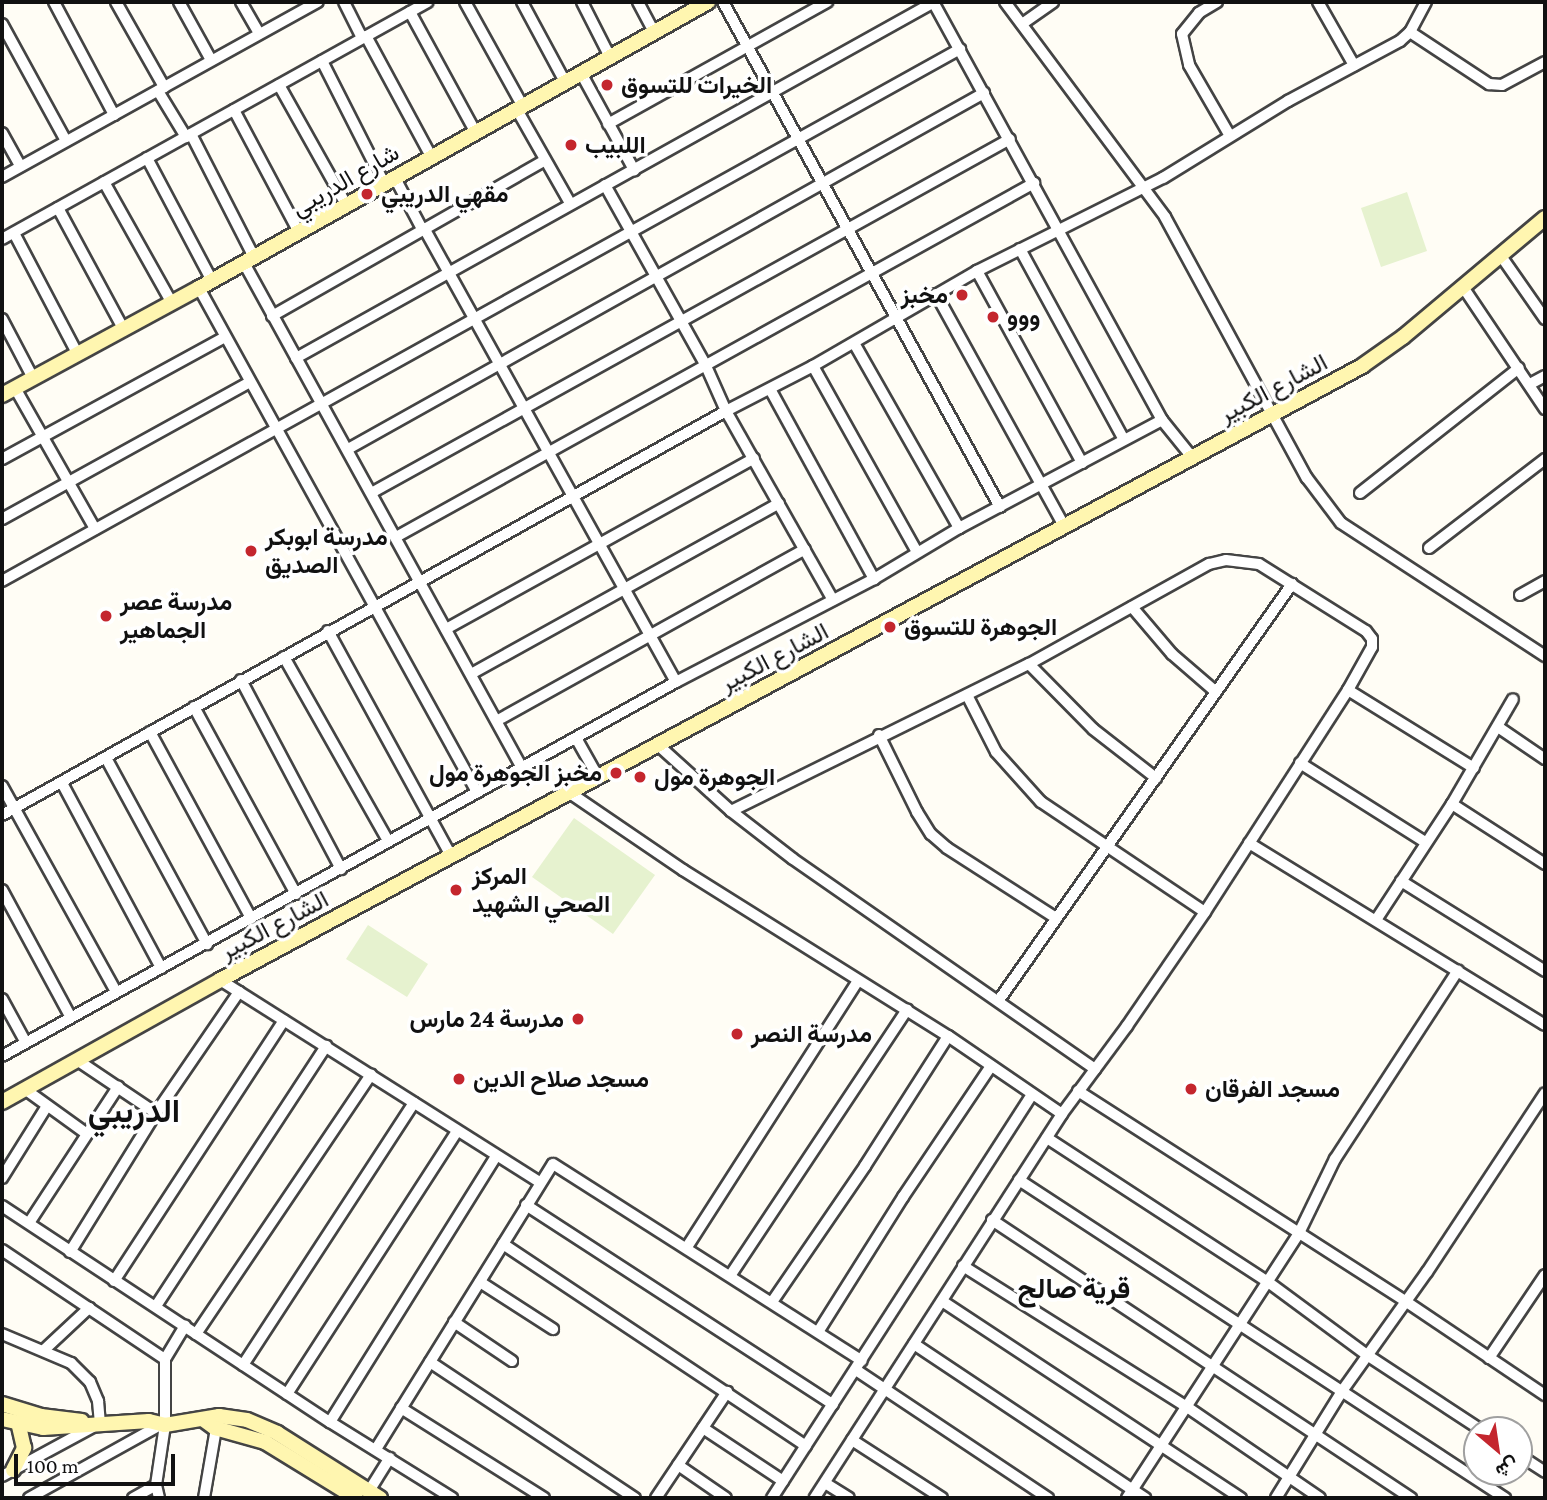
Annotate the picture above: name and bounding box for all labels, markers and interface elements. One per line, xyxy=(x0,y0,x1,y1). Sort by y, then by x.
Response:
place label: الخيرات للتسوق xyxy=(621,71,772,99)
marker: الخيرات للتسوق xyxy=(599,77,615,93)
place label: اللبيب xyxy=(585,131,646,159)
marker: اللبيب xyxy=(563,137,579,153)
street label: شارع الدريبي xyxy=(286,138,404,222)
place label: مقهي الدريبي xyxy=(381,180,508,208)
marker: مقهي الدريبي xyxy=(359,186,375,202)
place label: مخبز xyxy=(901,281,948,309)
marker: مخبز xyxy=(954,287,970,303)
place label: ووو xyxy=(1007,303,1040,331)
marker: ووو xyxy=(985,309,1001,325)
street label: الشارع الكبير xyxy=(1214,347,1332,429)
place label: مدرسة ابوبكر الصديق xyxy=(265,523,388,579)
marker: مدرسة ابوبكر الصديق xyxy=(243,543,259,559)
place label: مدرسة عصر الجماهير xyxy=(120,588,232,644)
marker: مدرسة عصر الجماهير xyxy=(98,608,114,624)
place label: الجوهرة للتسوق xyxy=(904,613,1057,641)
street label: الشارع الكبير xyxy=(715,616,833,698)
marker: الجوهرة للتسوق xyxy=(882,619,898,635)
place label: مخبز الجوهرة مول xyxy=(429,759,602,787)
place label: الجوهرة مول xyxy=(654,763,775,791)
marker: مخبز الجوهرة مول xyxy=(608,765,624,781)
marker: الجوهرة مول xyxy=(632,769,648,785)
place label: المركز الصحي الشهيد xyxy=(472,862,610,918)
marker: المركز الصحي الشهيد xyxy=(446,880,466,900)
street label: الشارع الكبير xyxy=(215,884,333,966)
place label: مدرسة 24 مارس xyxy=(410,1005,564,1033)
marker: مدرسة 24 مارس xyxy=(570,1011,586,1027)
place label: مدرسة النصر xyxy=(751,1020,872,1048)
marker: مدرسة النصر xyxy=(729,1026,745,1042)
place label: مسجد صلاح الدين xyxy=(473,1065,649,1093)
marker: مسجد صلاح الدين xyxy=(451,1071,467,1087)
place label: مسجد الفرقان xyxy=(1205,1075,1340,1103)
marker: مسجد الفرقان xyxy=(1183,1081,1199,1097)
district label: الدريبي xyxy=(88,1092,180,1130)
district label: قرية صالح xyxy=(1018,1272,1130,1306)
north arrow xyxy=(1463,1416,1533,1486)
scale bar xyxy=(18,1440,178,1484)
text: ش xyxy=(1492,1453,1523,1483)
text: 100 m xyxy=(27,1454,79,1478)

